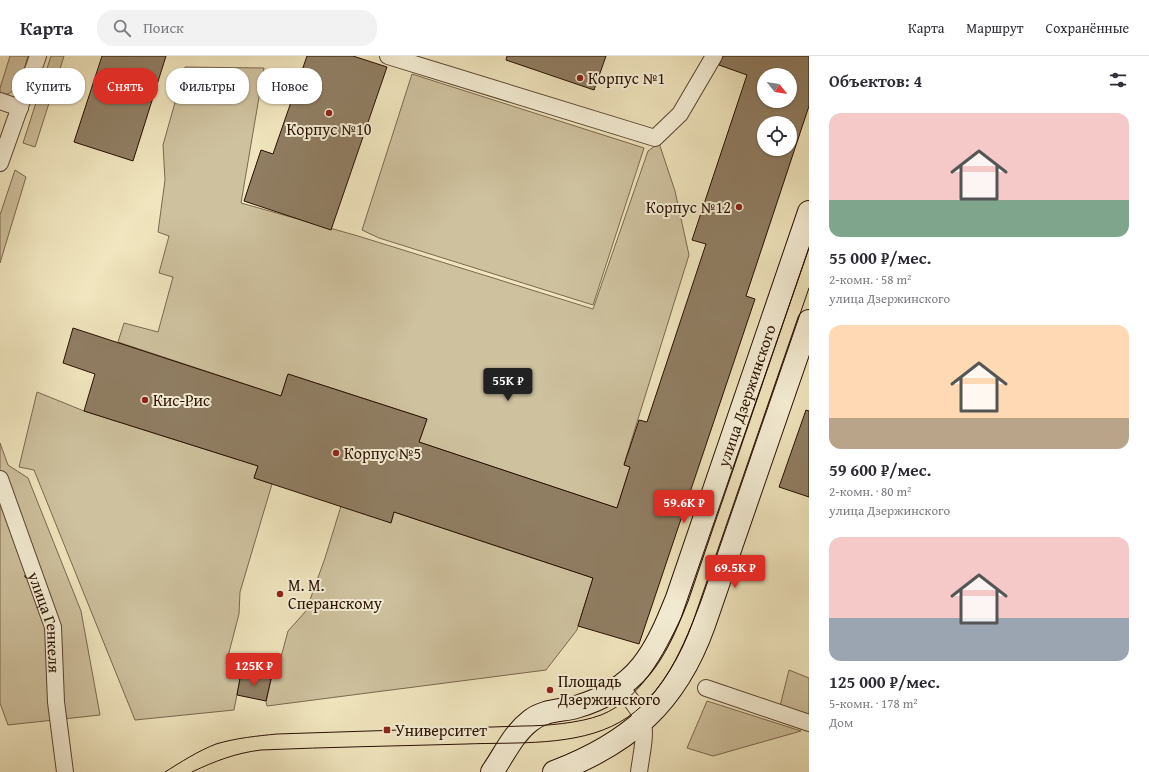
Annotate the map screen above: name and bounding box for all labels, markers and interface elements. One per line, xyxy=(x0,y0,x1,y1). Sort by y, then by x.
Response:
search box xyxy=(97,10,377,46)
text: Карта xyxy=(20,14,73,42)
icon: search xyxy=(111,17,133,39)
text: Поиск xyxy=(143,17,184,38)
text: Карта xyxy=(908,18,944,38)
text: Маршрут xyxy=(966,18,1024,38)
text: Сохранённые xyxy=(1046,18,1129,38)
place label: Корпус №1 xyxy=(588,66,665,90)
chip: Купить xyxy=(12,68,85,104)
chip: Снять xyxy=(93,68,158,104)
chip: Фильтры xyxy=(166,68,249,104)
chip: Новое xyxy=(257,68,322,104)
north arrow xyxy=(757,68,797,108)
map controls xyxy=(757,68,797,156)
text: Объектов: 4 xyxy=(829,68,922,93)
icon: filters xyxy=(1107,69,1129,91)
marker: Корпус №1 xyxy=(575,73,585,83)
marker: Корпус №10 xyxy=(324,108,334,118)
button: locate xyxy=(757,116,797,156)
place label: Корпус №10 xyxy=(287,117,372,141)
icon: home xyxy=(943,139,1015,211)
place label: Корпус №12 xyxy=(646,195,731,219)
marker: Корпус №12 xyxy=(734,202,744,212)
text: 55 000 ₽/мес. xyxy=(829,245,931,270)
text: 2-комн. · 58 m² xyxy=(829,270,911,289)
text: улица Дзержинского xyxy=(829,289,950,308)
street label: улица Дзержинского xyxy=(710,321,782,471)
icon: home xyxy=(943,351,1015,423)
pin: 55K ₽ xyxy=(480,368,536,402)
text: 55K ₽ xyxy=(492,371,524,390)
place label: Кис-Рис xyxy=(153,388,210,412)
marker: Кис-Рис xyxy=(140,395,150,405)
place label: Корпус №5 xyxy=(344,441,421,465)
marker: Корпус №5 xyxy=(331,448,341,458)
text: 59 600 ₽/мес. xyxy=(829,457,931,482)
text: 2-комн. · 80 m² xyxy=(829,482,911,501)
pin: 59.6K ₽ xyxy=(647,490,721,524)
text: 59.6K ₽ xyxy=(663,493,705,512)
text: улица Дзержинского xyxy=(829,501,950,520)
pin: 69.5K ₽ xyxy=(698,555,772,589)
text: 69.5K ₽ xyxy=(714,558,756,577)
icon: home xyxy=(943,563,1015,635)
street label: улица Генкеля xyxy=(22,567,67,673)
place label: М. М. Сперанскому xyxy=(288,573,382,615)
marker: М. М. Сперанскому xyxy=(275,589,285,599)
pin: 125K ₽ xyxy=(221,653,287,687)
text: 125K ₽ xyxy=(235,656,273,675)
place label: Площадь Дзержинского xyxy=(557,669,660,711)
text: 125 000 ₽/мес. xyxy=(829,669,940,694)
marker: Площадь Дзержинского xyxy=(545,685,555,695)
text: 5-комн. · 178 m² xyxy=(829,694,918,713)
text: Дом xyxy=(829,713,853,732)
place label: Университет xyxy=(395,718,487,742)
marker: Университет xyxy=(382,725,392,735)

